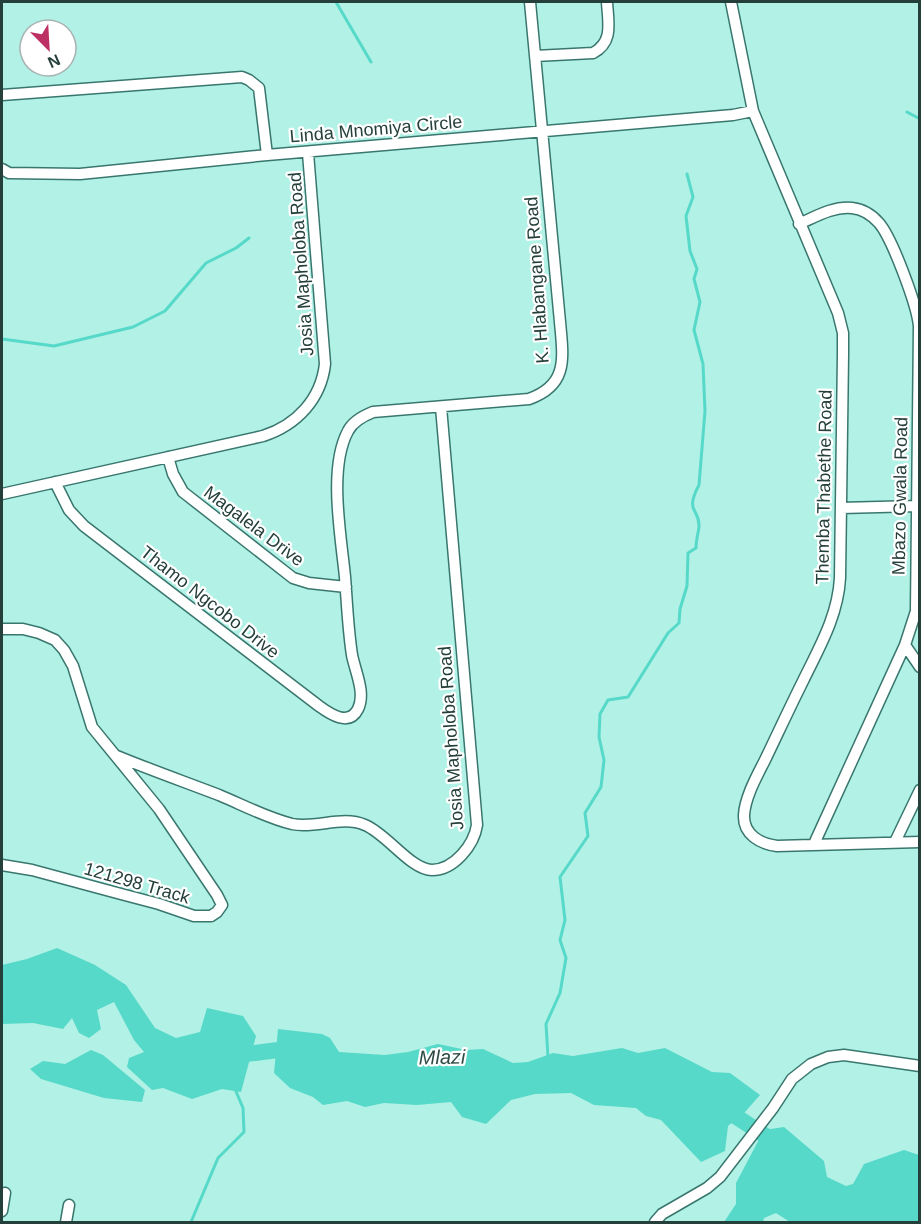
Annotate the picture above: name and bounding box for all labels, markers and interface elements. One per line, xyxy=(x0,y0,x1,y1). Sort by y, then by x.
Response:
north arrow xyxy=(18,18,78,78)
text: N xyxy=(45,51,63,71)
street label: Linda Mnomiya Circle xyxy=(289,111,463,147)
street label: Josia Mapholoba Road xyxy=(285,171,317,357)
street label: K. Hlabangane Road xyxy=(521,196,553,364)
street label: Themba Thabethe Road xyxy=(812,389,836,585)
street label: Mbazo Gwala Road xyxy=(889,417,911,575)
street label: Magalela Drive xyxy=(200,482,308,570)
street label: Thamo Ngcobo Drive xyxy=(137,542,283,662)
street label: Josia Mapholoba Road xyxy=(435,645,467,831)
street label: 121298 Track xyxy=(82,858,193,908)
water label: Mlazi xyxy=(418,1046,466,1068)

